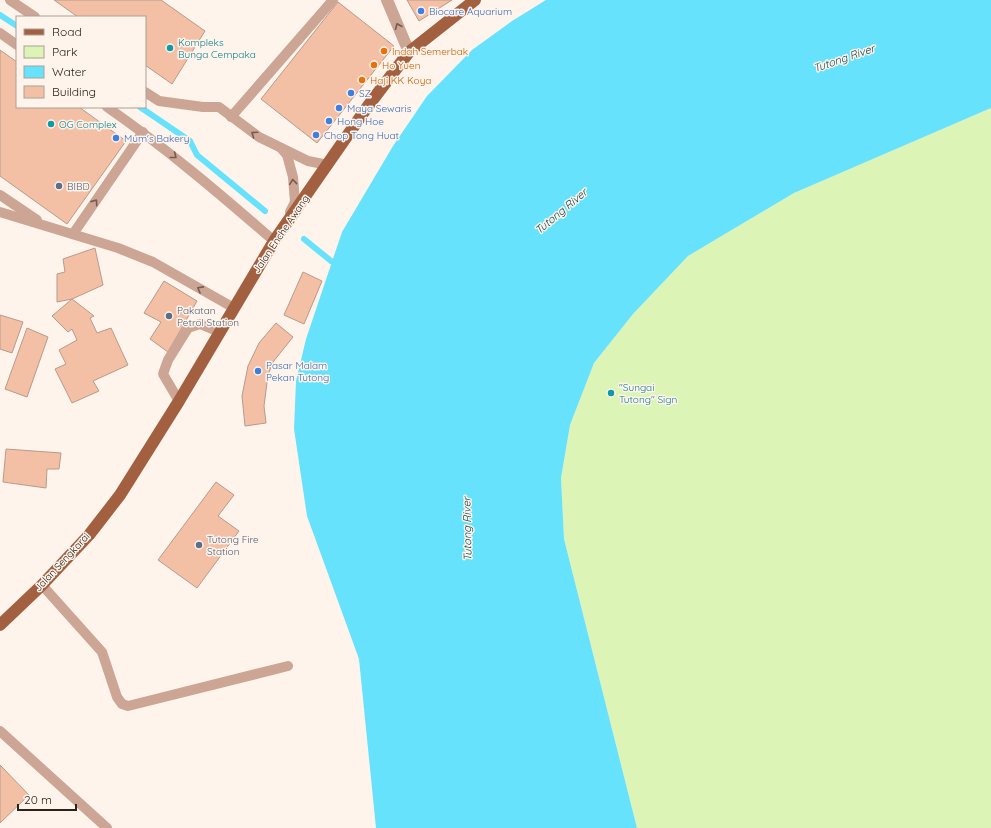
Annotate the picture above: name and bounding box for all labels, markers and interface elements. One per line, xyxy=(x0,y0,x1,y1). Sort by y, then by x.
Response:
place label: Biocare Aquarium xyxy=(429,5,512,18)
marker: Biocare Aquarium xyxy=(416,6,426,16)
legend xyxy=(16,16,146,108)
one-way arrow xyxy=(395,22,403,30)
text: Road xyxy=(52,24,82,39)
place label: Kompleks Bunga Cempaka xyxy=(178,36,256,61)
water label: Tutong River xyxy=(811,40,878,75)
marker: Kompleks Bunga Cempaka xyxy=(165,43,175,53)
text: Park xyxy=(52,44,77,59)
place label: Indah Semerbak xyxy=(392,45,468,58)
marker: Indah Semerbak xyxy=(379,46,389,56)
place label: Ho Yuen xyxy=(382,59,420,72)
marker: Ho Yuen xyxy=(369,60,379,70)
text: Water xyxy=(52,64,87,79)
place label: Haji KK Koya xyxy=(370,74,431,87)
marker: Haji KK Koya xyxy=(357,75,367,85)
text: Building xyxy=(52,84,96,99)
place label: SZ xyxy=(359,87,371,100)
marker: SZ xyxy=(346,88,356,98)
place label: Maya Sewaris xyxy=(347,102,412,115)
marker: Maya Sewaris xyxy=(334,103,344,113)
place label: Hong Hoe xyxy=(337,115,384,128)
marker: Hong Hoe xyxy=(324,116,334,126)
place label: OG Complex xyxy=(59,118,117,131)
marker: OG Complex xyxy=(46,119,56,129)
place label: Chop Tong Huat xyxy=(324,129,400,142)
marker: Chop Tong Huat xyxy=(311,130,321,140)
place label: Mum's Bakery xyxy=(124,132,189,145)
one-way arrow xyxy=(251,132,258,139)
marker: Mum's Bakery xyxy=(111,133,121,143)
one-way arrow xyxy=(169,152,176,159)
one-way arrow xyxy=(289,179,298,185)
place label: BIBD xyxy=(67,180,90,193)
marker: BIBD xyxy=(54,181,64,191)
water label: Tutong River xyxy=(532,184,591,237)
street label: Jalan Enche Awang xyxy=(250,192,312,276)
one-way arrow xyxy=(90,199,98,206)
one-way arrow xyxy=(197,286,205,293)
place label: Pakatan Petrol Station xyxy=(177,304,239,329)
marker: Pakatan Petrol Station xyxy=(164,311,174,321)
place label: Pasar Malam Pekan Tutong xyxy=(266,359,329,384)
marker: Pasar Malam Pekan Tutong xyxy=(253,366,263,376)
place label: "Sungai Tutong" Sign xyxy=(619,381,677,406)
marker: "Sungai Tutong" Sign xyxy=(606,388,616,398)
water label: Tutong River xyxy=(459,495,475,561)
street label: Jalan Sengkarai xyxy=(32,530,92,594)
place label: Tutong Fire Station xyxy=(207,533,259,558)
marker: Tutong Fire Station xyxy=(194,540,204,550)
scale bar xyxy=(18,786,76,812)
text: 20 m xyxy=(24,792,52,807)

